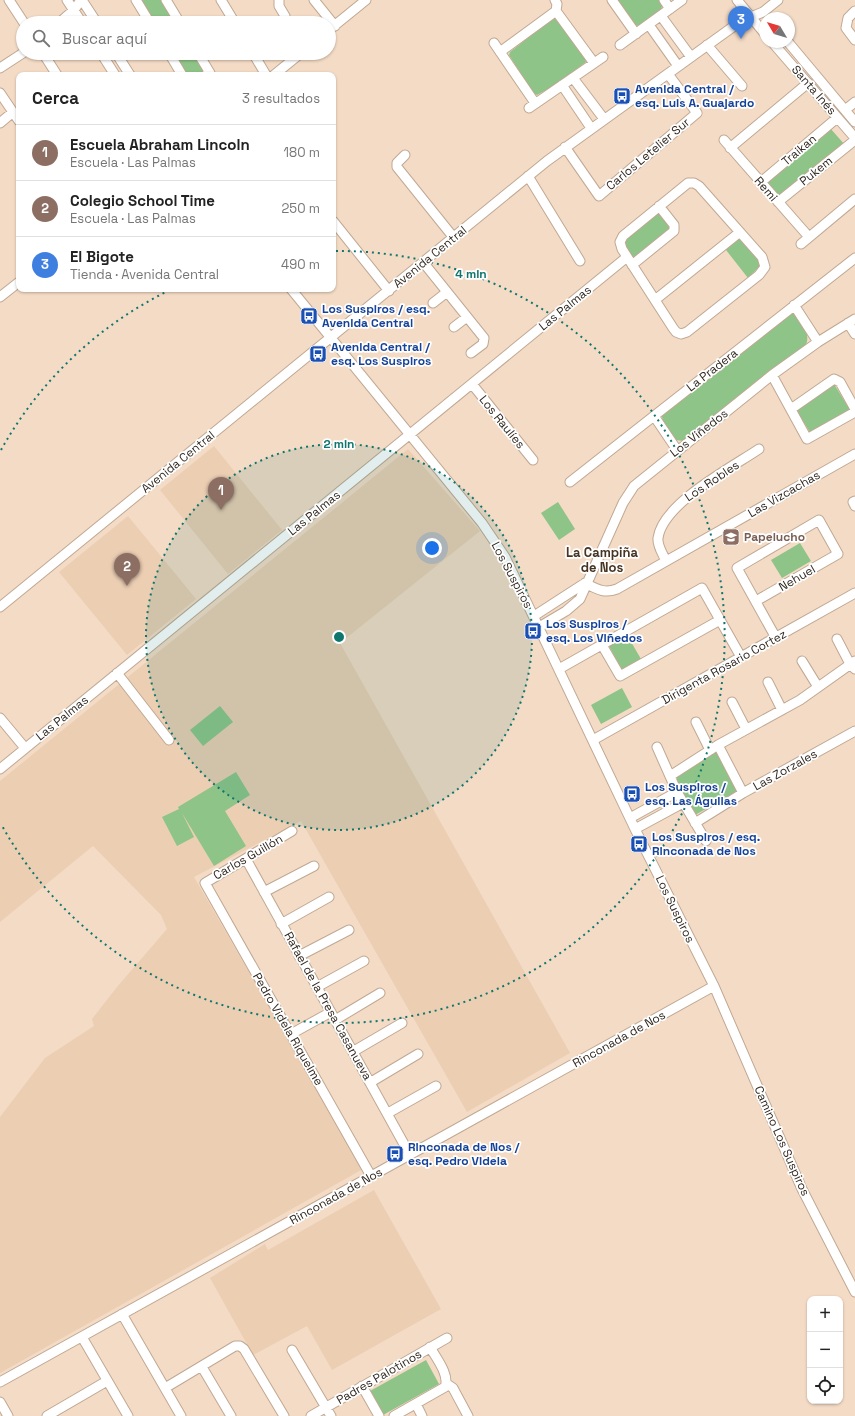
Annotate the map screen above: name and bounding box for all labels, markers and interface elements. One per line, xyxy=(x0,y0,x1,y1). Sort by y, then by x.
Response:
pin: 3 xyxy=(728,6,754,39)
north arrow xyxy=(759,12,795,48)
search box xyxy=(16,16,336,60)
icon: search xyxy=(30,27,52,49)
text: Buscar aquí xyxy=(62,29,147,48)
street label: Santa Inés xyxy=(788,62,840,118)
place label: Avenida Central / esq. Luis A. Guajardo xyxy=(635,81,754,111)
bus stop icon: Avenida Central / esq. Luis A. Guajardo xyxy=(612,86,632,106)
text: Cerca xyxy=(32,87,79,109)
text: 3 resultados xyxy=(242,90,320,107)
street label: Carlos Letelier Sur xyxy=(603,114,694,194)
street label: Traikan xyxy=(778,131,820,169)
text: Escuela Abraham Lincoln xyxy=(70,135,250,154)
text: 1 xyxy=(42,144,48,161)
text: 180 m xyxy=(284,144,320,161)
street label: Pukem xyxy=(796,153,836,189)
text: Escuela · Las Palmas xyxy=(70,154,196,171)
street label: Remi xyxy=(751,173,781,205)
text: Colegio School Time xyxy=(70,191,215,210)
text: 2 xyxy=(41,200,49,217)
text: 250 m xyxy=(282,200,320,217)
text: Escuela · Las Palmas xyxy=(70,210,196,227)
street label: Avenida Central xyxy=(390,222,470,292)
text: El Bigote xyxy=(70,247,134,266)
text: 3 xyxy=(41,256,49,273)
text: 490 m xyxy=(281,256,320,273)
text: Tienda · Avenida Central xyxy=(70,266,219,283)
text: 4 min xyxy=(455,266,487,282)
street label: Las Palmas xyxy=(535,282,595,334)
place label: Los Suspiros / esq. Avenida Central xyxy=(322,301,430,331)
bus stop icon: Los Suspiros / esq. Avenida Central xyxy=(299,306,319,326)
place label: Avenida Central / esq. Los Suspiros xyxy=(331,339,431,369)
bus stop icon: Avenida Central / esq. Los Suspiros xyxy=(308,344,328,364)
street label: La Pradera xyxy=(683,345,741,395)
street label: Los Raulíes xyxy=(476,392,528,452)
street label: Los Viñedos xyxy=(667,405,731,461)
street label: Avenida Central xyxy=(138,427,218,497)
text: 2 min xyxy=(323,436,355,452)
street label: Los Robles xyxy=(682,457,742,505)
street label: Las Vizcachas xyxy=(745,467,823,521)
pin: 1 xyxy=(208,477,234,510)
street label: Las Palmas xyxy=(284,487,344,539)
school or university icon: Papelucho xyxy=(721,527,741,547)
place label: Papelucho xyxy=(744,529,805,545)
your location xyxy=(422,538,442,558)
street label: Los Suspiros xyxy=(488,539,536,611)
district label: La Campiña de Nos xyxy=(566,544,639,576)
pin: 2 xyxy=(114,553,140,586)
street label: Nehuel xyxy=(776,561,818,595)
place label: Los Suspiros / esq. Los Viñedos xyxy=(546,616,642,646)
bus stop icon: Los Suspiros / esq. Los Viñedos xyxy=(523,621,543,641)
street label: Dirigenta Rosario Cortez xyxy=(659,626,789,708)
centre of rings xyxy=(332,630,346,644)
street label: Las Palmas xyxy=(32,692,92,744)
street label: Las Zorzales xyxy=(750,746,820,794)
place label: Los Suspiros / esq. Las Águilas xyxy=(645,779,737,809)
bus stop icon: Los Suspiros / esq. Las Águilas xyxy=(622,784,642,804)
place label: Los Suspiros / esq. Rinconada de Nos xyxy=(652,829,760,859)
street label: Carlos Guillón xyxy=(210,831,286,883)
bus stop icon: Los Suspiros / esq. Rinconada de Nos xyxy=(629,834,649,854)
street label: Los Suspiros xyxy=(652,873,698,945)
street label: Rafael de la Presa Casanueva xyxy=(280,929,376,1083)
street label: Pedro Videla Riquelme xyxy=(249,970,327,1088)
street label: Rinconada de Nos xyxy=(570,1007,668,1071)
street label: Camino Los Suspiros xyxy=(751,1083,813,1199)
place label: Rinconada de Nos / esq. Pedro Videla xyxy=(408,1139,520,1169)
bus stop icon: Rinconada de Nos / esq. Pedro Videla xyxy=(385,1144,405,1164)
street label: Rinconada de Nos xyxy=(287,1164,385,1228)
map controls xyxy=(807,1296,843,1404)
button: + xyxy=(807,1296,843,1332)
button: − xyxy=(807,1332,843,1368)
street label: Padres Palotinos xyxy=(333,1346,425,1408)
button: locate xyxy=(807,1368,843,1404)

